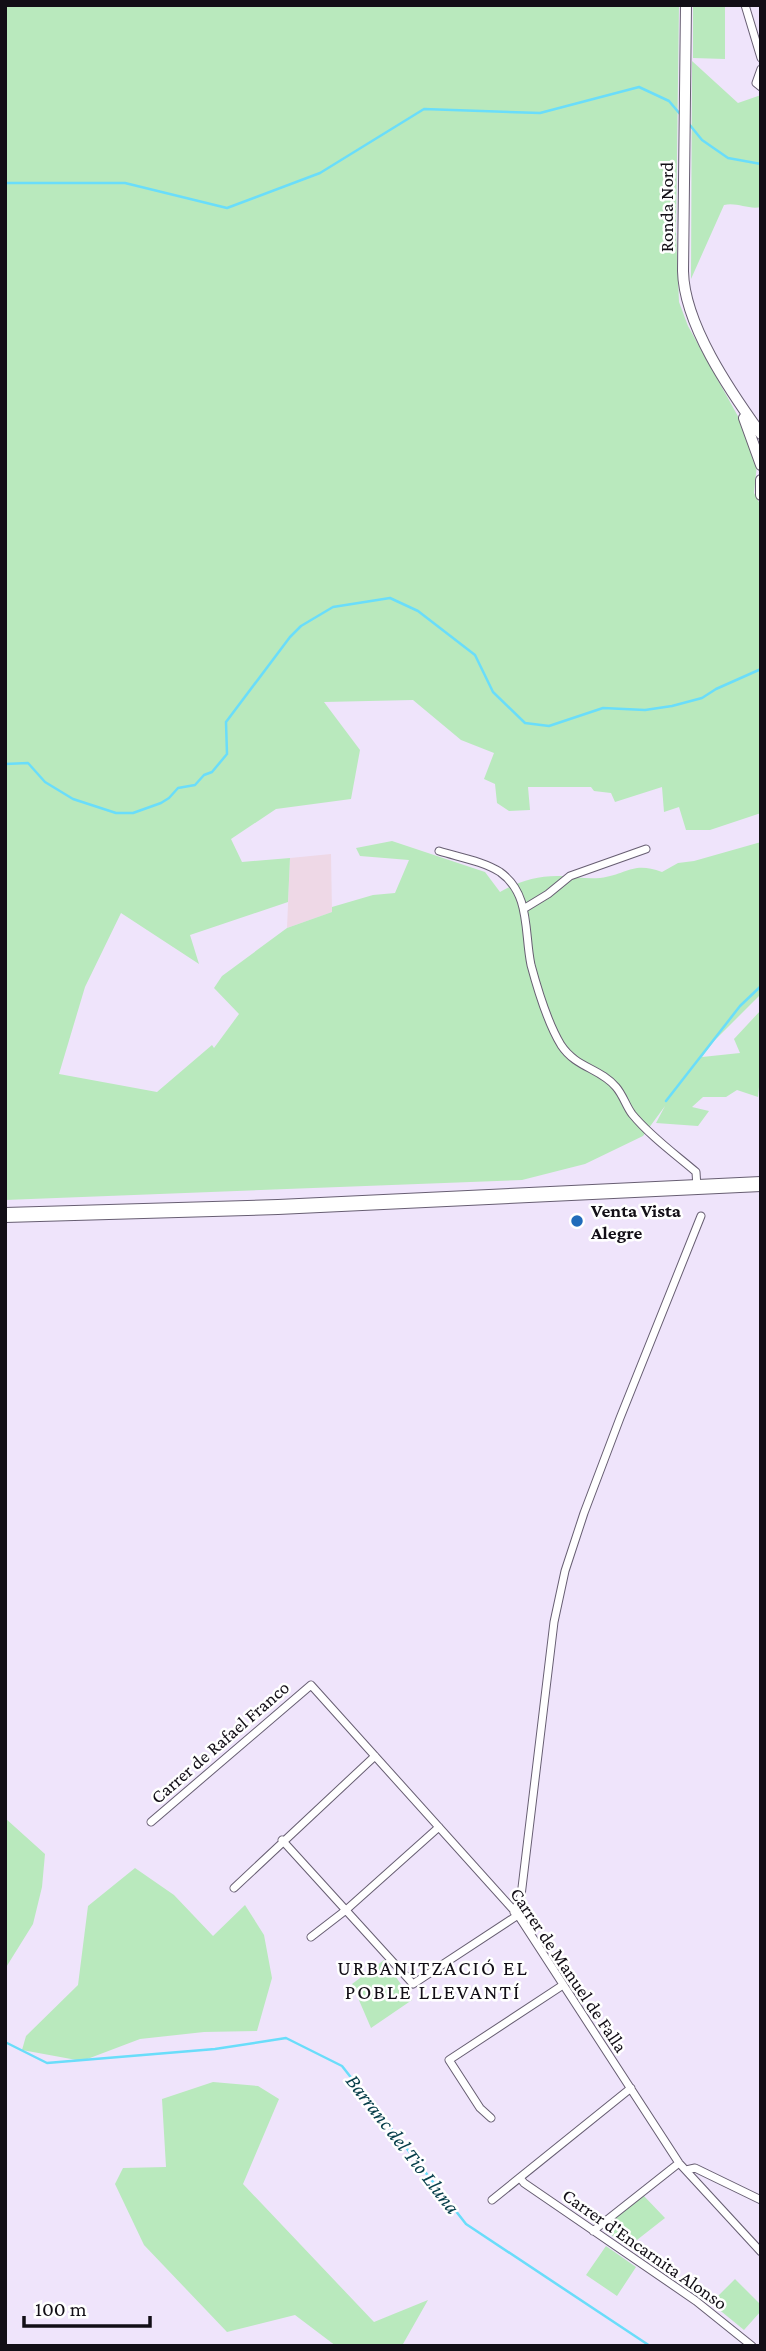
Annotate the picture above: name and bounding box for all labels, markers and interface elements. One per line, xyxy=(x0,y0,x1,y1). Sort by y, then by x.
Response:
street label: Ronda Nord xyxy=(656,162,677,252)
place label: Venta Vista Alegre xyxy=(590,1200,682,1243)
marker: Venta Vista Alegre xyxy=(569,1213,585,1229)
street label: Carrer de Rafael Franco xyxy=(147,1676,293,1808)
street label: Carrer de Manuel de Falla xyxy=(506,1884,632,2056)
district label: URBANITZACIÓ EL POBLE LLEVANTÍ xyxy=(337,1956,529,2004)
water label: Barranc del Tio Lluna xyxy=(341,2069,465,2219)
street label: Carrer d'Encarnita Alonso xyxy=(559,2184,731,2314)
scale bar xyxy=(24,2284,150,2328)
text: 100 m xyxy=(35,2297,87,2321)

